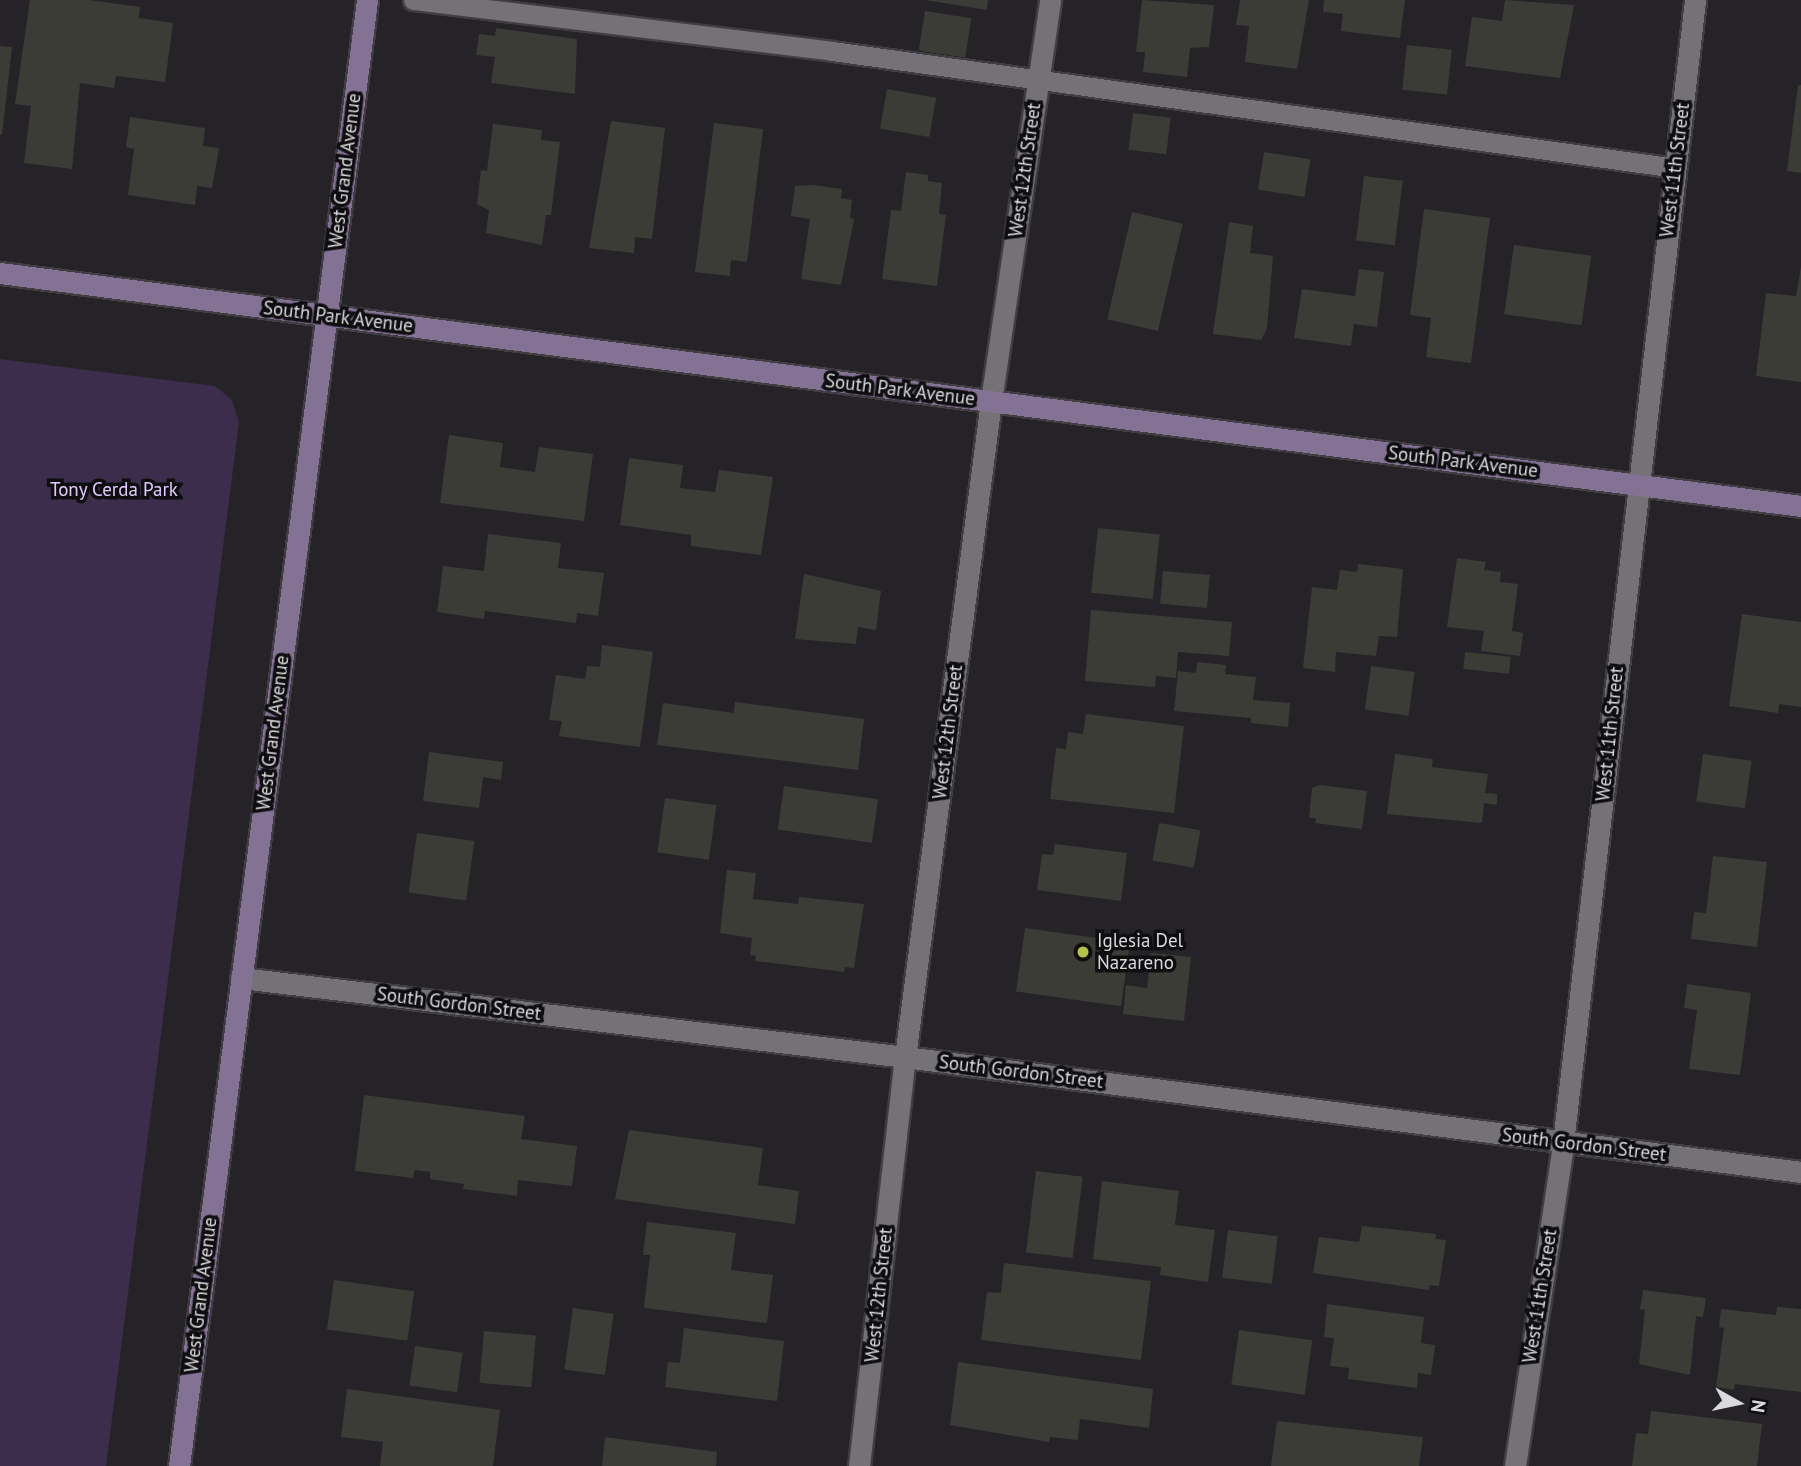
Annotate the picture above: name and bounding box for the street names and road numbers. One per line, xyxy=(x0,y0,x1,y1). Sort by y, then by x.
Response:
street label: West Grand Avenue xyxy=(324,92,366,250)
street label: West 12th Street xyxy=(1004,101,1046,239)
street label: West 11th Street xyxy=(1655,101,1695,239)
street label: South Park Avenue xyxy=(261,296,415,338)
street label: South Park Avenue xyxy=(823,369,977,411)
street label: South Park Avenue xyxy=(1386,441,1540,483)
street label: West Grand Avenue xyxy=(252,654,294,812)
street label: West 12th Street xyxy=(928,663,968,801)
street label: West 11th Street xyxy=(1592,666,1628,802)
street label: South Gordon Street xyxy=(376,983,542,1025)
street label: South Gordon Street xyxy=(938,1051,1104,1093)
street label: South Gordon Street xyxy=(1501,1124,1667,1166)
street label: West Grand Avenue xyxy=(180,1216,222,1374)
street label: West 12th Street xyxy=(861,1227,897,1363)
street label: West 11th Street xyxy=(1518,1227,1562,1365)

